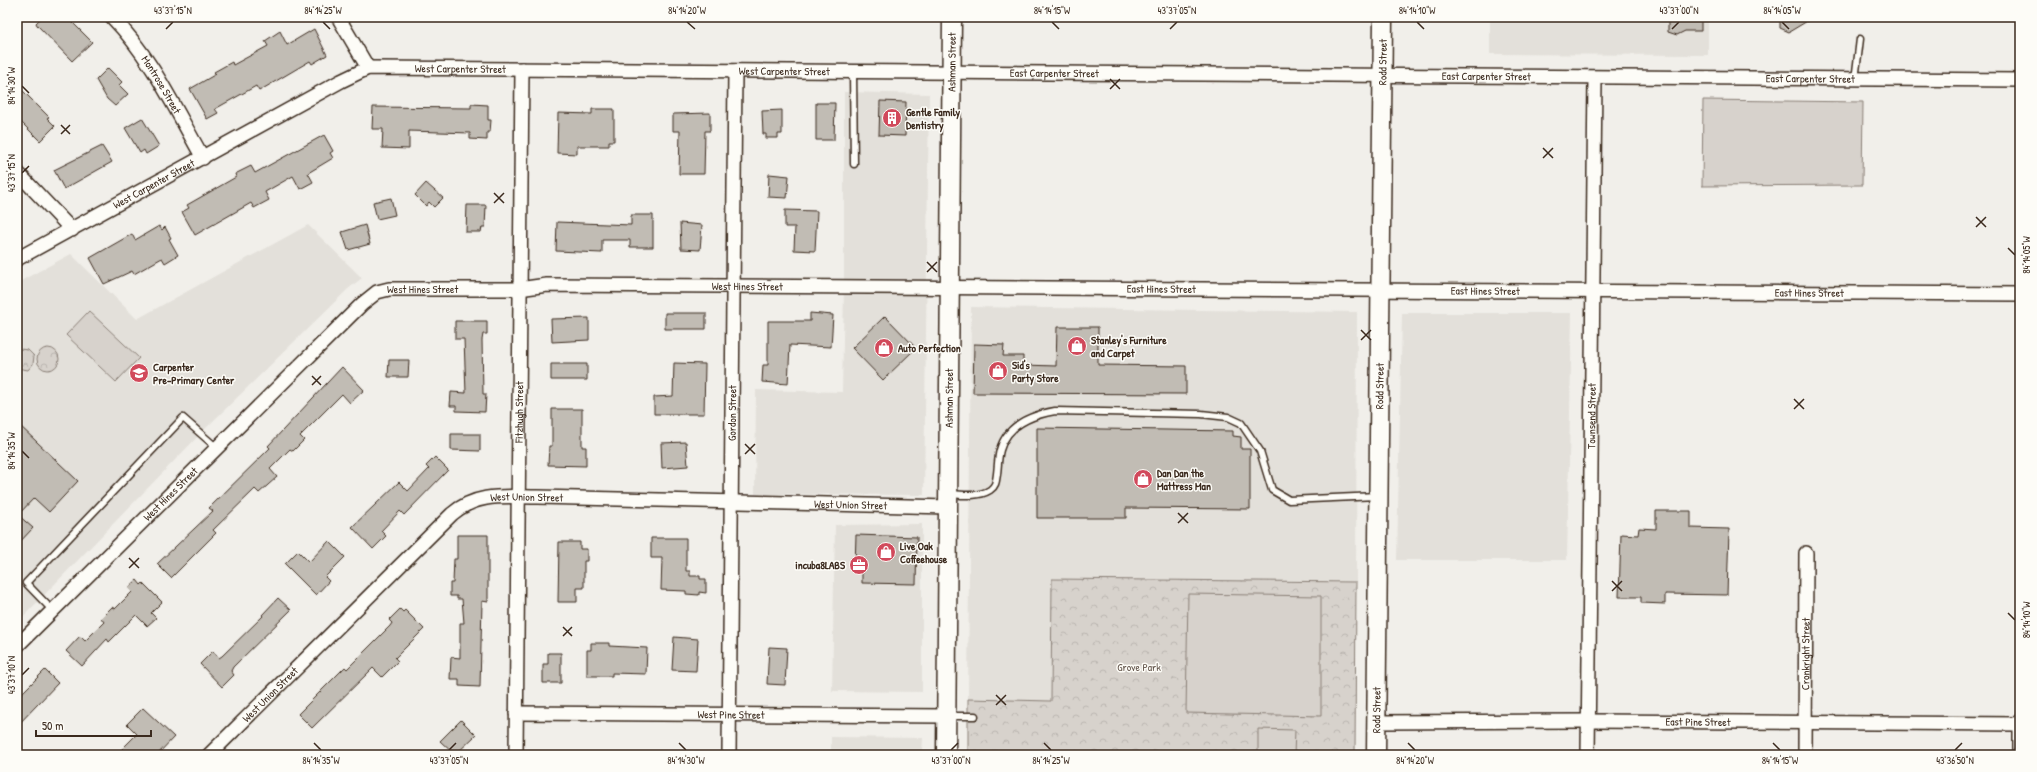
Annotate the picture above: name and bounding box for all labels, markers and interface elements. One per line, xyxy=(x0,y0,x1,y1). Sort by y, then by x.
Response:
text: 43°37'15"N xyxy=(154,4,192,17)
text: 84°14'25"W xyxy=(304,4,343,17)
text: 84°14'20"W xyxy=(668,4,707,17)
text: 84°14'15"W xyxy=(1034,4,1071,17)
text: 43°37'05"N xyxy=(1158,4,1196,17)
text: 84°14'10"W xyxy=(1399,4,1436,17)
text: 43°37'00"N xyxy=(1660,4,1698,17)
text: 84°14'05"W xyxy=(1763,4,1801,17)
street label: Ashman Street xyxy=(944,32,959,92)
street label: Rodd Street xyxy=(1375,39,1390,85)
street label: Montrose Street xyxy=(139,53,184,116)
street label: West Carpenter Street xyxy=(415,61,506,76)
street label: West Carpenter Street xyxy=(739,64,830,78)
text: 84°14'30"W xyxy=(5,66,18,105)
street label: East Carpenter Street xyxy=(1010,66,1099,80)
street label: East Carpenter Street xyxy=(1442,69,1531,83)
street label: East Carpenter Street xyxy=(1766,71,1855,86)
place label: Gentle Family Dentistry xyxy=(906,105,961,133)
building icon: Gentle Family Dentistry xyxy=(881,107,903,129)
text: 43°37'15"N xyxy=(5,154,18,192)
street label: West Carpenter Street xyxy=(110,156,197,212)
text: 84°14'05"W xyxy=(2020,236,2033,274)
street label: West Hines Street xyxy=(712,279,783,293)
street label: West Hines Street xyxy=(387,282,458,296)
street label: East Hines Street xyxy=(1127,282,1196,296)
street label: East Hines Street xyxy=(1451,284,1520,298)
street label: East Hines Street xyxy=(1775,286,1844,300)
place label: Stanley's Furniture and Carpet xyxy=(1091,333,1167,361)
shop icon: Stanley's Furniture and Carpet xyxy=(1066,335,1088,357)
shop icon: Auto Perfection xyxy=(873,337,895,359)
place label: Auto Perfection xyxy=(898,341,961,355)
place label: Sid's Party Store xyxy=(1012,358,1059,386)
place label: Carpenter Pre-Primary Center xyxy=(153,360,235,388)
shop icon: Sid's Party Store xyxy=(987,360,1009,382)
school or university icon: Carpenter Pre-Primary Center xyxy=(128,362,150,384)
street label: Rodd Street xyxy=(1372,363,1387,409)
street label: Ashman Street xyxy=(942,368,956,428)
street label: Fitzhugh Street xyxy=(512,381,526,444)
street label: Townsend Street xyxy=(1584,383,1599,449)
street label: Gordon Street xyxy=(725,385,739,441)
text: 84°14'35"W xyxy=(5,432,18,470)
street label: West Hines Street xyxy=(140,464,201,524)
place label: Dan Dan the Mattress Man xyxy=(1157,466,1211,493)
shop icon: Dan Dan the Mattress Man xyxy=(1132,468,1154,490)
street label: West Union Street xyxy=(490,490,564,505)
street label: West Union Street xyxy=(814,497,887,513)
place label: Live Oak Coffeehouse xyxy=(900,539,948,566)
shop icon: Live Oak Coffeehouse xyxy=(875,541,897,563)
office icon: incuba8LABS xyxy=(848,554,870,576)
place label: incuba8LABS xyxy=(795,558,846,572)
text: 84°14'10"W xyxy=(2020,601,2033,638)
street label: Cronkright Street xyxy=(1798,617,1813,690)
text: 43°37'10"N xyxy=(5,656,18,694)
park label: Grove Park xyxy=(1117,660,1161,674)
street label: West Union Street xyxy=(239,664,301,725)
street label: Rodd Street xyxy=(1369,687,1384,733)
street label: West Pine Street xyxy=(697,707,765,722)
scale bar xyxy=(36,712,151,738)
street label: East Pine Street xyxy=(1665,715,1731,729)
text: 50 m xyxy=(42,717,63,734)
text: 84°14'35"W xyxy=(302,754,340,767)
text: 43°37'05"N xyxy=(430,754,468,767)
text: 84°14'30"W xyxy=(667,754,706,767)
text: 43°37'00"N xyxy=(932,754,970,767)
text: 84°14'25"W xyxy=(1032,754,1071,767)
text: 84°14'20"W xyxy=(1396,754,1435,767)
text: 84°14'15"W xyxy=(1762,754,1799,767)
text: 43°36'50"N xyxy=(1936,754,1974,767)

